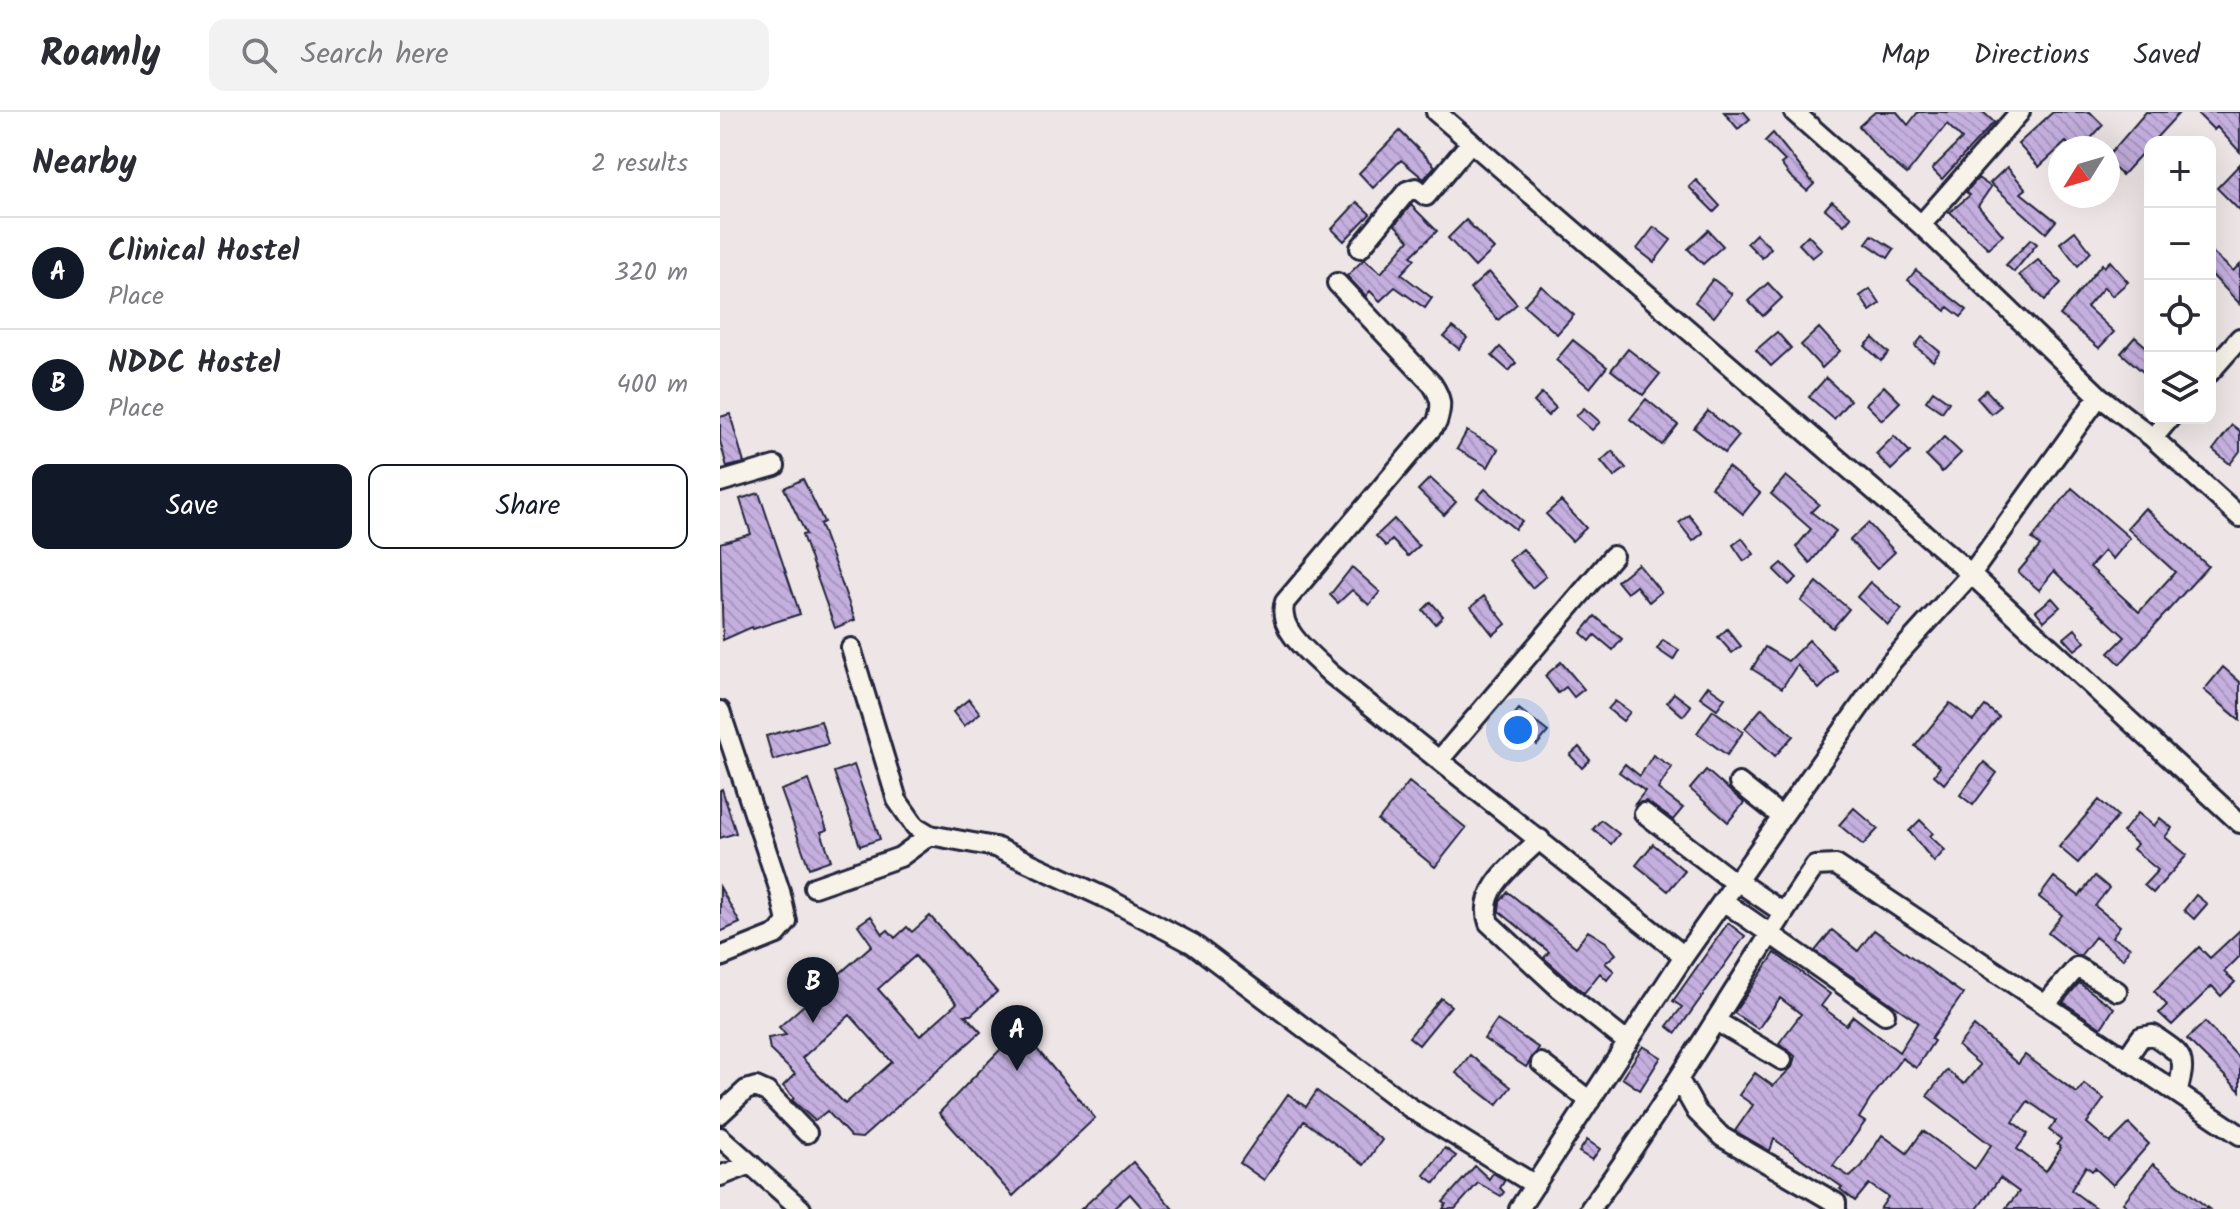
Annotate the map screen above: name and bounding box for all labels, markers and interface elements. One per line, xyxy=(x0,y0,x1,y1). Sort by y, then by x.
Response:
search box xyxy=(209,19,769,91)
text: Roamly xyxy=(40,25,161,85)
text: Search here xyxy=(301,31,448,79)
icon: search xyxy=(237,33,281,77)
text: Map xyxy=(1881,33,1930,78)
text: Directions xyxy=(1974,33,2090,78)
text: Saved xyxy=(2134,33,2200,78)
north arrow xyxy=(2048,136,2120,208)
map controls xyxy=(2144,136,2216,424)
button: + xyxy=(2144,136,2216,208)
text: Nearby xyxy=(32,137,137,191)
text: 2 results xyxy=(591,143,688,185)
button: − xyxy=(2144,208,2216,280)
text: Clinical Hostel xyxy=(108,228,300,276)
text: A xyxy=(50,252,66,294)
text: 320 m xyxy=(614,252,688,294)
text: Place xyxy=(108,276,164,318)
button: locate xyxy=(2144,280,2216,352)
text: NDDC Hostel xyxy=(108,340,280,388)
button: layers xyxy=(2144,352,2216,424)
text: B xyxy=(50,364,66,406)
text: 400 m xyxy=(617,364,688,406)
text: Place xyxy=(108,388,164,430)
button: Save xyxy=(32,464,352,549)
button: Share xyxy=(368,464,688,549)
your location xyxy=(1498,710,1538,750)
pin: B xyxy=(787,957,839,1023)
pin: A xyxy=(991,1005,1043,1071)

